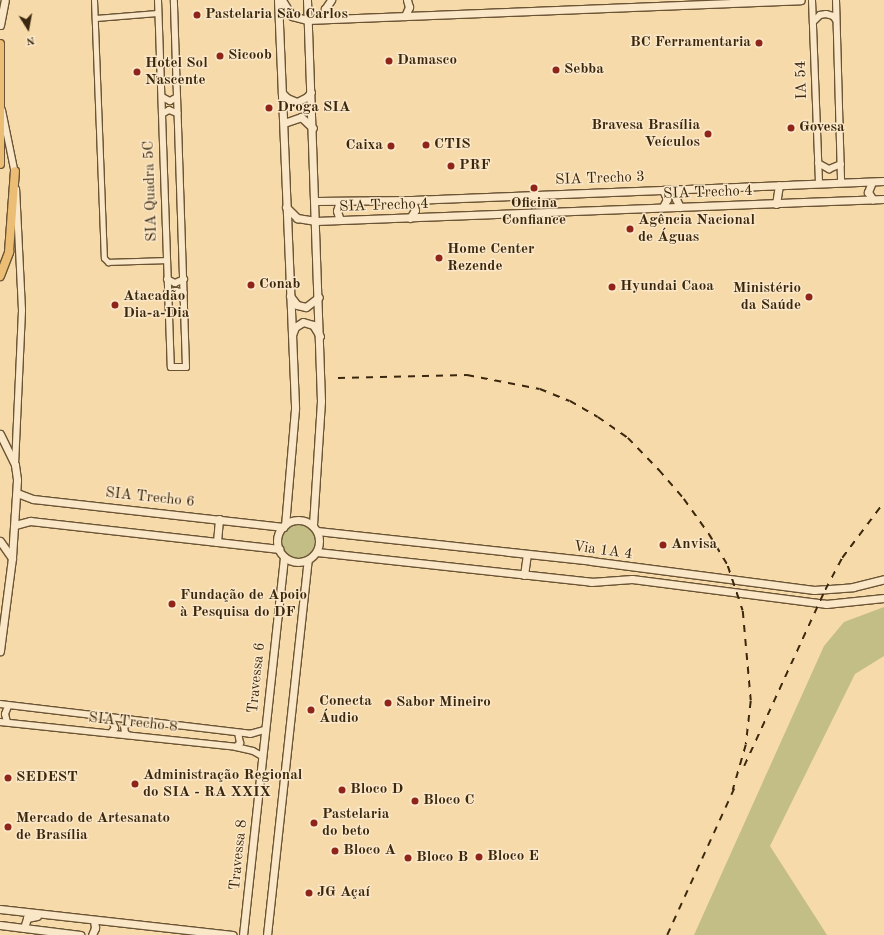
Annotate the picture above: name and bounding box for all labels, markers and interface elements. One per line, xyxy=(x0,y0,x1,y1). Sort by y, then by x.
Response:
place label: Pastelaria São Carlos xyxy=(205,6,348,24)
north arrow xyxy=(8,8,48,48)
marker: Pastelaria São Carlos xyxy=(192,10,202,20)
text: N xyxy=(25,34,36,46)
place label: BC Ferramentaria xyxy=(630,34,751,52)
marker: BC Ferramentaria xyxy=(754,38,764,48)
place label: Sicoob xyxy=(228,47,272,65)
marker: Sicoob xyxy=(215,51,225,61)
place label: Damasco xyxy=(397,52,457,70)
place label: Hotel Sol Nascente xyxy=(145,54,208,89)
marker: Damasco xyxy=(384,56,394,66)
street label: IA 54 xyxy=(792,60,812,100)
place label: Sebba xyxy=(564,61,604,79)
marker: Sebba xyxy=(551,65,561,75)
marker: Hotel Sol Nascente xyxy=(132,67,142,77)
place label: Droga SIA xyxy=(277,99,350,117)
marker: Droga SIA xyxy=(264,103,274,113)
place label: Bravesa Brasília Veículos xyxy=(591,116,700,151)
place label: Govesa xyxy=(799,119,845,137)
marker: Govesa xyxy=(786,123,796,133)
marker: Bravesa Brasília Veículos xyxy=(703,129,713,139)
place label: CTIS xyxy=(434,136,471,154)
place label: Caixa xyxy=(346,137,383,155)
street label: SIA Quadra 5C xyxy=(140,140,162,242)
marker: CTIS xyxy=(421,140,431,150)
marker: Caixa xyxy=(386,141,396,151)
place label: PRF xyxy=(459,157,491,175)
marker: PRF xyxy=(446,161,456,171)
street label: SIA Trecho 3 xyxy=(555,168,645,190)
street label: SIA Trecho 4 xyxy=(663,182,753,204)
marker: Oficina Confiance xyxy=(529,183,539,193)
place label: Oficina Confiance xyxy=(502,194,566,229)
street label: SIA Trecho 4 xyxy=(339,195,429,217)
place label: Agência Nacional de Águas xyxy=(638,211,755,246)
marker: Agência Nacional de Águas xyxy=(625,224,635,234)
place label: Home Center Rezende xyxy=(447,240,535,275)
marker: Home Center Rezende xyxy=(434,253,444,263)
place label: Conab xyxy=(259,276,300,294)
place label: Hyundai Caoa xyxy=(620,278,714,296)
place label: Ministério da Saúde xyxy=(733,279,801,314)
marker: Conab xyxy=(246,280,256,290)
marker: Hyundai Caoa xyxy=(607,282,617,292)
place label: Atacadão Dia-a-Dia xyxy=(123,287,189,322)
marker: Ministério da Saúde xyxy=(804,292,814,302)
marker: Atacadão Dia-a-Dia xyxy=(110,300,120,310)
street label: SIA Trecho 6 xyxy=(104,484,196,512)
place label: Anvisa xyxy=(671,536,717,554)
street label: Via 1A 4 xyxy=(572,538,634,564)
marker: Anvisa xyxy=(658,540,668,550)
place label: Fundação de Apoio à Pesquisa do DF xyxy=(180,586,307,621)
marker: Fundação de Apoio à Pesquisa do DF xyxy=(167,599,177,609)
street label: Travessa 6 xyxy=(244,642,270,714)
place label: Conecta Áudio xyxy=(319,692,372,727)
place label: Sabor Mineiro xyxy=(396,694,491,712)
marker: Sabor Mineiro xyxy=(383,698,393,708)
marker: Conecta Áudio xyxy=(306,705,316,715)
street label: SIA Trecho 8 xyxy=(87,709,179,737)
place label: Administração Regional do SIA - RA XXIX xyxy=(143,766,302,801)
place label: SEDEST xyxy=(16,769,78,787)
marker: SEDEST xyxy=(3,773,13,783)
marker: Administração Regional do SIA - RA XXIX xyxy=(130,779,140,789)
place label: Bloco D xyxy=(350,781,403,799)
marker: Bloco D xyxy=(337,785,347,795)
place label: Bloco C xyxy=(423,792,475,810)
marker: Bloco C xyxy=(410,796,420,806)
place label: Pastelaria do beto xyxy=(322,805,389,840)
place label: Mercado de Artesanato de Brasília xyxy=(16,809,170,844)
marker: Pastelaria do beto xyxy=(309,818,319,828)
street label: Travessa 8 xyxy=(226,819,252,891)
marker: Mercado de Artesanato de Brasília xyxy=(3,822,13,832)
place label: Bloco A xyxy=(343,842,396,860)
marker: Bloco A xyxy=(330,846,340,856)
place label: Bloco E xyxy=(487,848,539,866)
place label: Bloco B xyxy=(416,849,468,867)
marker: Bloco E xyxy=(474,852,484,862)
marker: Bloco B xyxy=(403,853,413,863)
place label: JG Açaí xyxy=(317,884,370,902)
marker: JG Açaí xyxy=(304,888,314,898)

